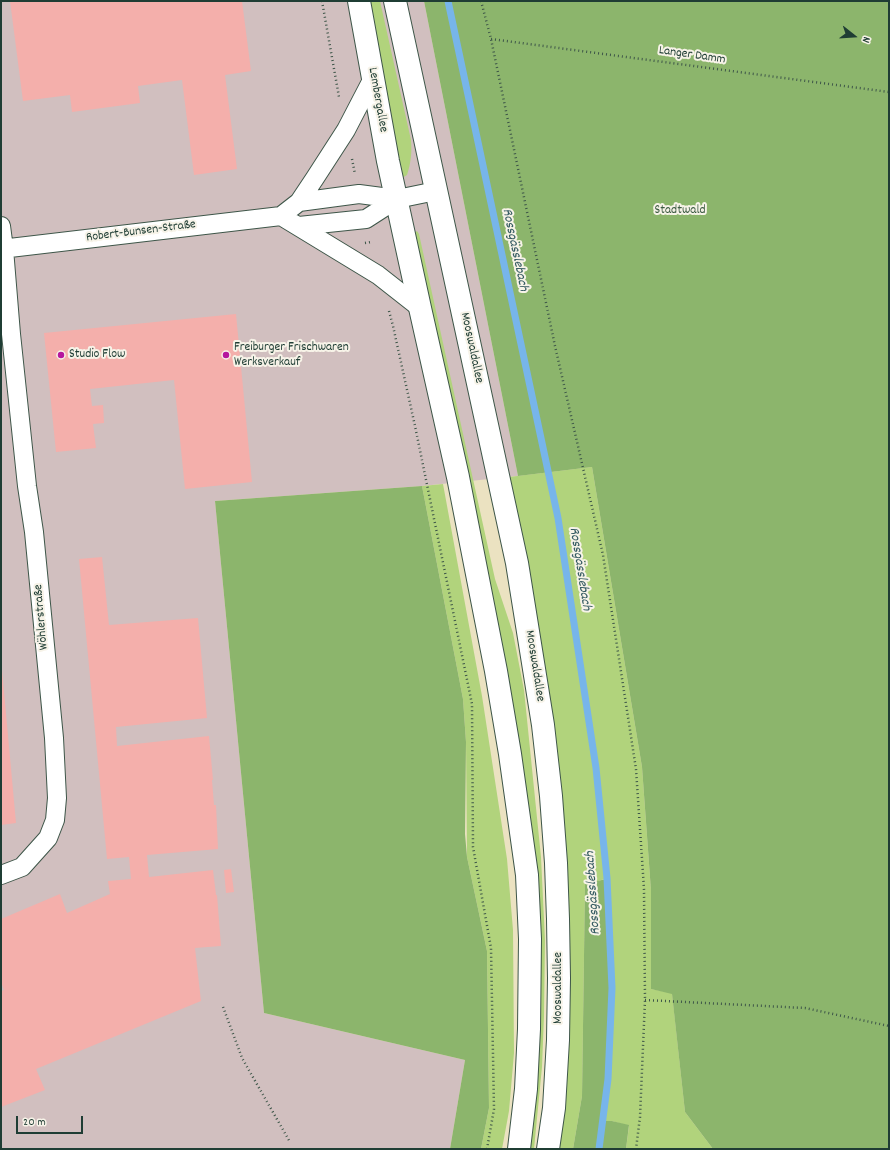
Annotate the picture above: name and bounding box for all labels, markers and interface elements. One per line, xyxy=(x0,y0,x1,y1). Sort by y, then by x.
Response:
north arrow xyxy=(834,16,874,56)
text: N xyxy=(857,35,874,44)
street label: Langer Damm xyxy=(658,44,726,68)
street label: Lembergallee xyxy=(364,66,390,134)
park label: Stadtwald xyxy=(654,203,706,219)
water label: Rossgässlebach xyxy=(497,207,531,293)
street label: Robert-Bunsen-Straße xyxy=(85,218,197,246)
street label: Mooswaldallee xyxy=(456,311,486,385)
place label: Freiburger Frischwaren Werksverkauf xyxy=(234,340,349,371)
place label: Studio Flow xyxy=(69,347,125,363)
marker: Studio Flow xyxy=(56,350,66,360)
marker: Freiburger Frischwaren Werksverkauf xyxy=(221,350,231,360)
water label: Rossgässlebach xyxy=(564,526,594,612)
street label: Wöhlerstraße xyxy=(31,583,53,651)
street label: Mooswaldallee xyxy=(521,629,547,703)
water label: Rossgässlebach xyxy=(583,851,605,935)
street label: Mooswaldallee xyxy=(551,952,567,1024)
scale bar xyxy=(18,1108,85,1134)
text: 20 m xyxy=(23,1114,46,1131)

